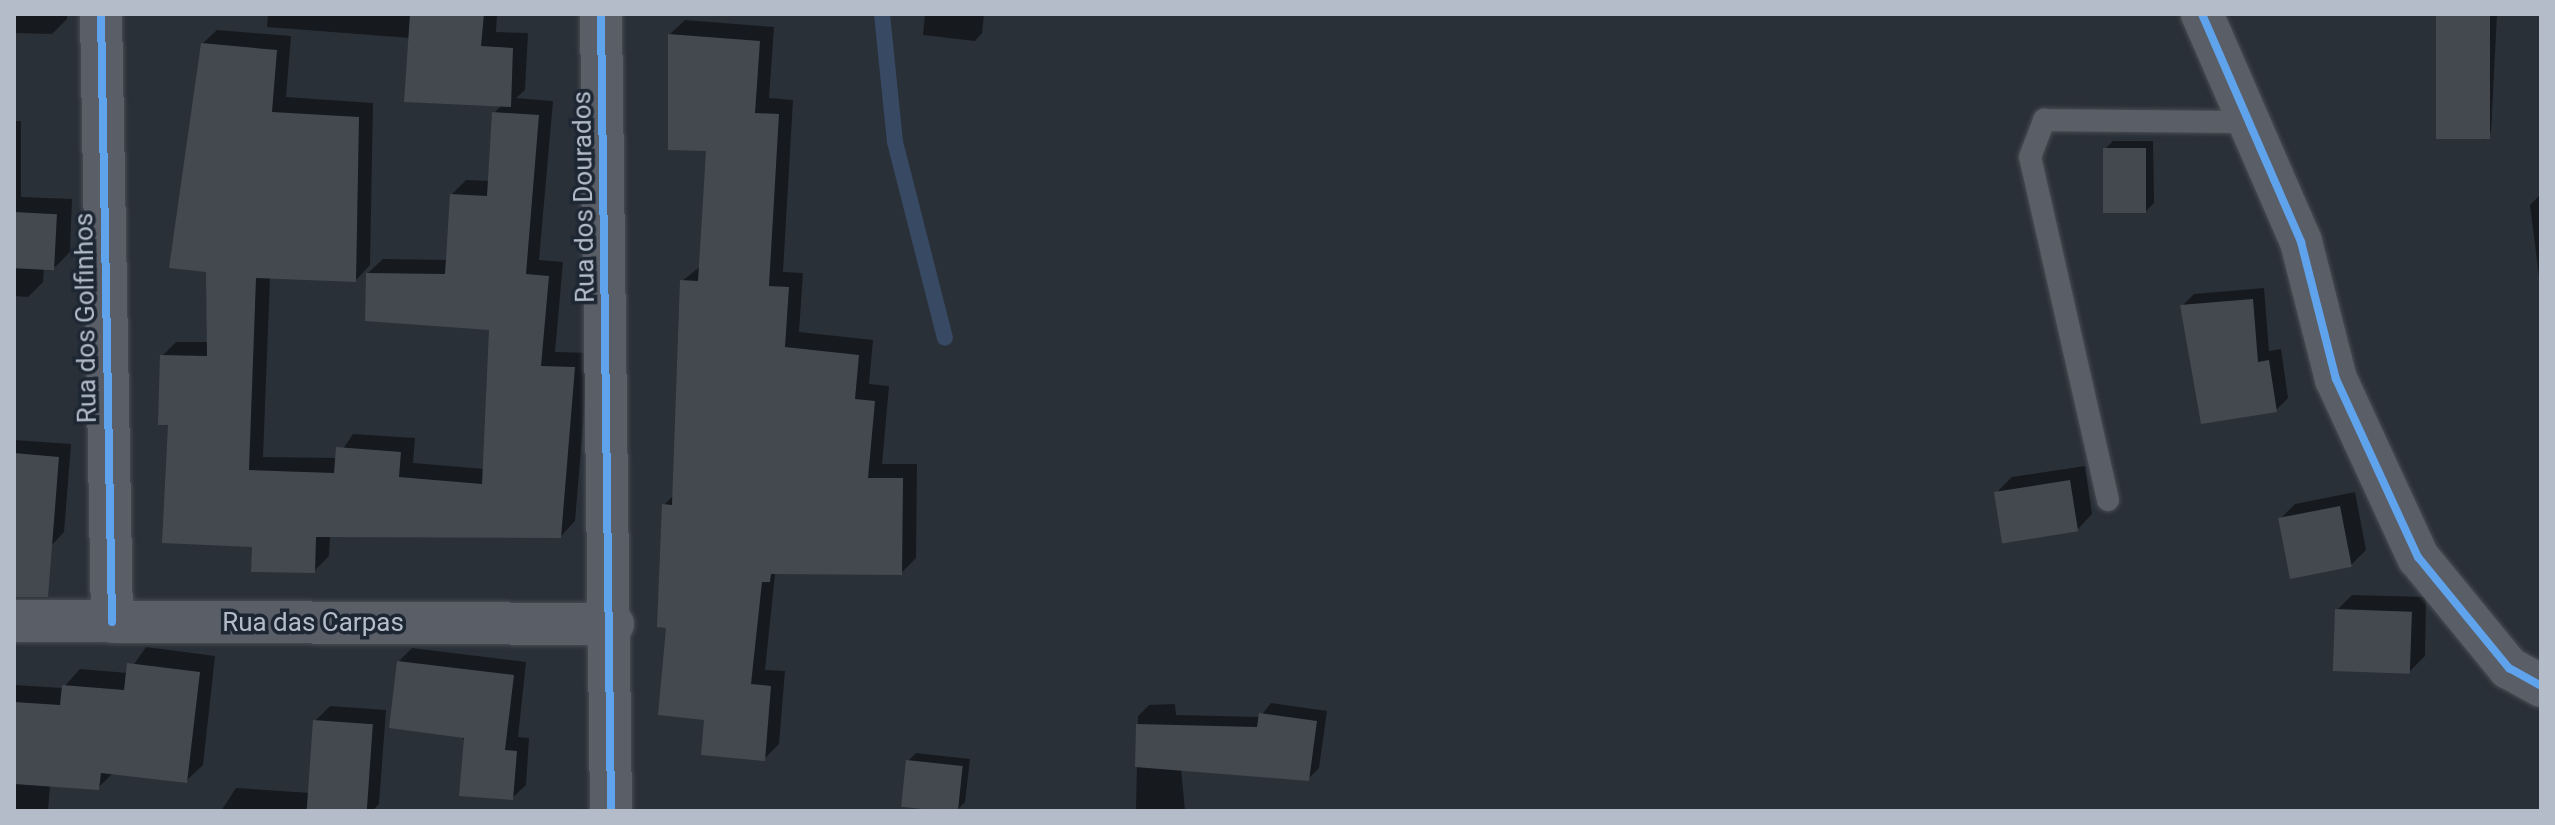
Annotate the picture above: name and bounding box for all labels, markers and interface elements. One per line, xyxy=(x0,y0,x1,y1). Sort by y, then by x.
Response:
street label: Rua dos Dourados xyxy=(567,91,601,303)
street label: Rua dos Golfinhos xyxy=(69,212,103,424)
street label: Rua das Carpas xyxy=(222,607,404,639)

